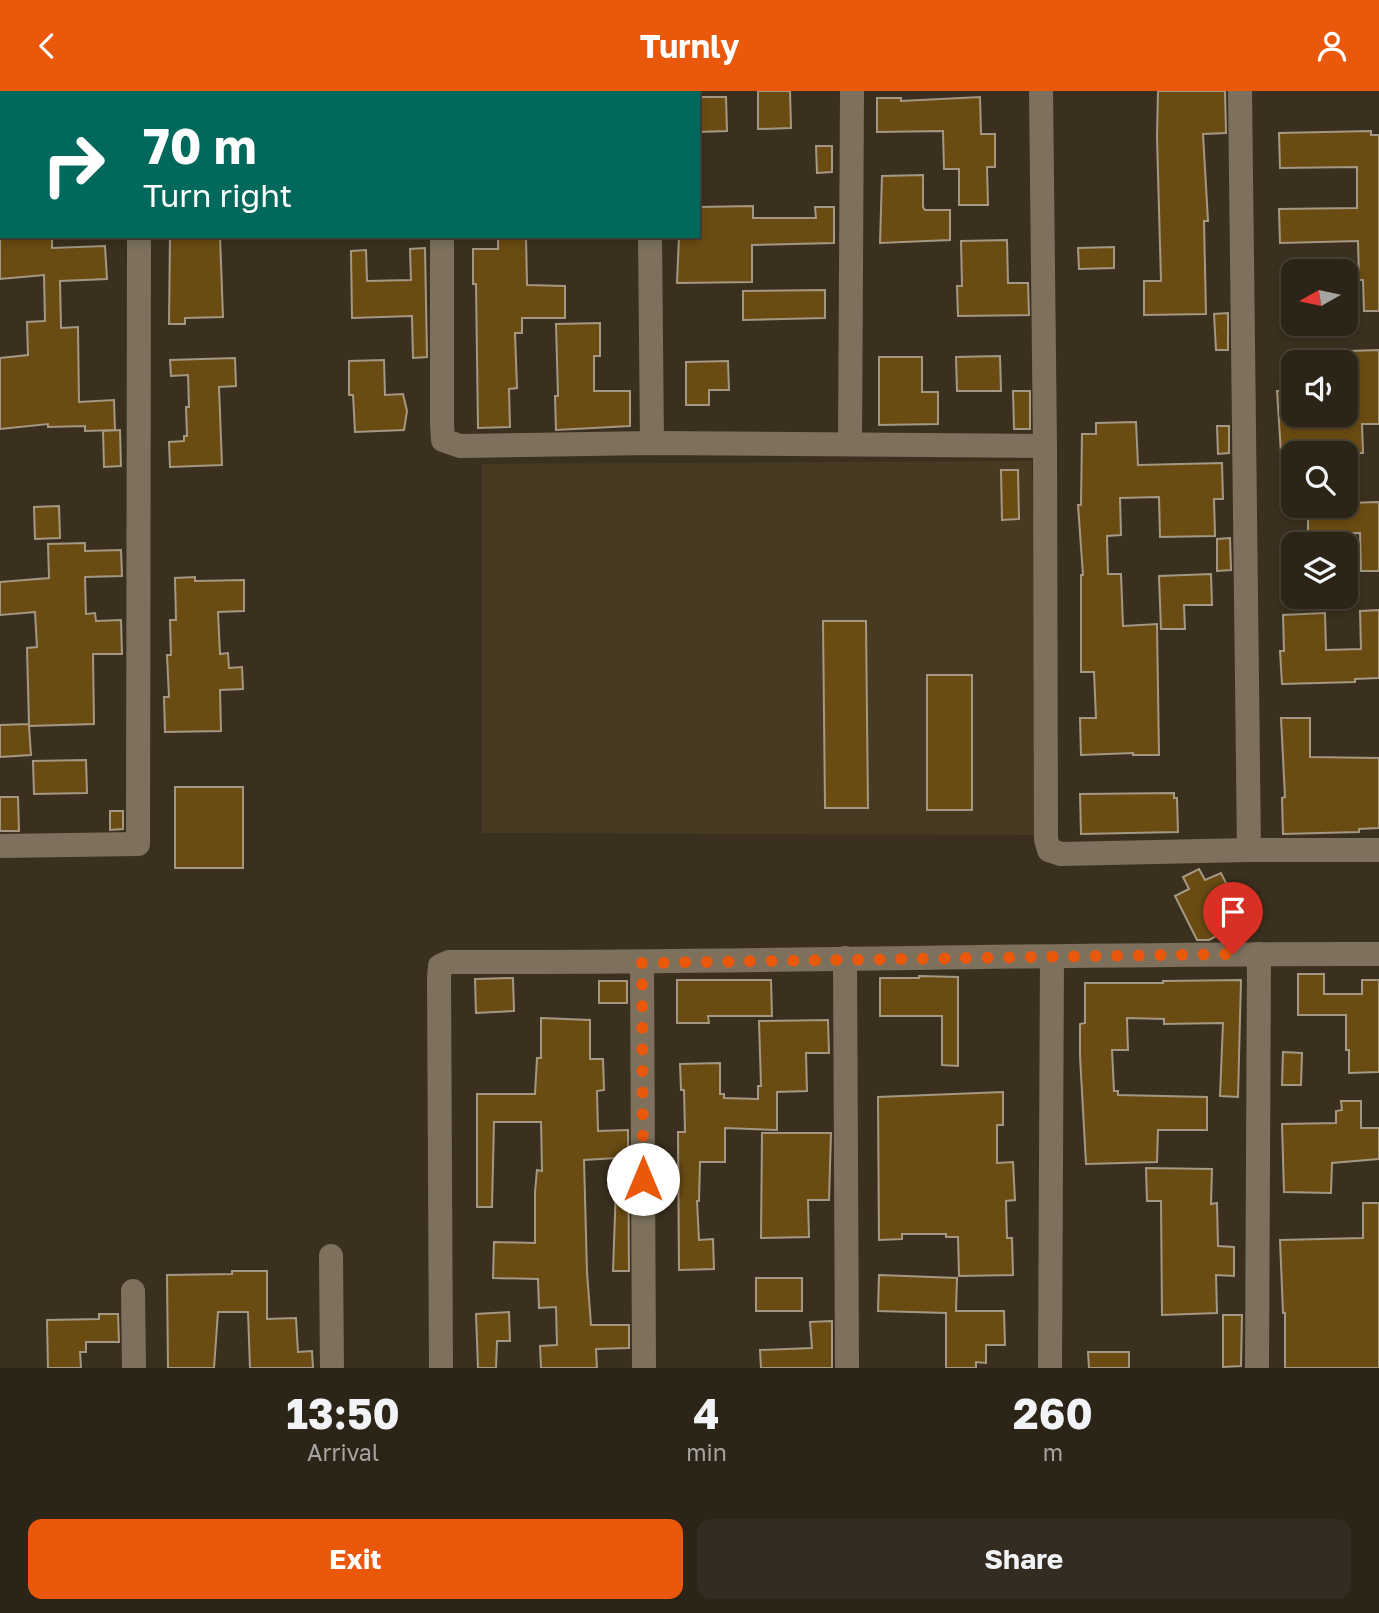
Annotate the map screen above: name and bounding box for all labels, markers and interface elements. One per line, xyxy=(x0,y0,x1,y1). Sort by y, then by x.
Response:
icon: back xyxy=(28,27,66,65)
text: Turnly xyxy=(640,27,739,65)
icon: person xyxy=(1313,27,1351,65)
text: 70 m xyxy=(143,116,257,175)
icon: right xyxy=(28,119,119,210)
text: Turn right xyxy=(143,176,292,214)
north arrow xyxy=(1281,259,1358,336)
map controls xyxy=(1281,259,1358,609)
button: sound xyxy=(1281,350,1358,427)
button: search xyxy=(1281,441,1358,518)
button: layers xyxy=(1281,532,1358,609)
pin xyxy=(1203,882,1263,954)
icon: arrive xyxy=(1214,893,1252,931)
position arrow xyxy=(606,1142,680,1216)
text: 13:50 xyxy=(286,1388,400,1438)
text: 4 xyxy=(693,1388,720,1438)
text: 260 xyxy=(1013,1388,1093,1438)
text: Arrival xyxy=(307,1438,379,1466)
text: min xyxy=(686,1438,727,1466)
text: m xyxy=(1043,1438,1063,1466)
button: Exit xyxy=(28,1519,683,1599)
button: Share xyxy=(697,1519,1351,1599)

